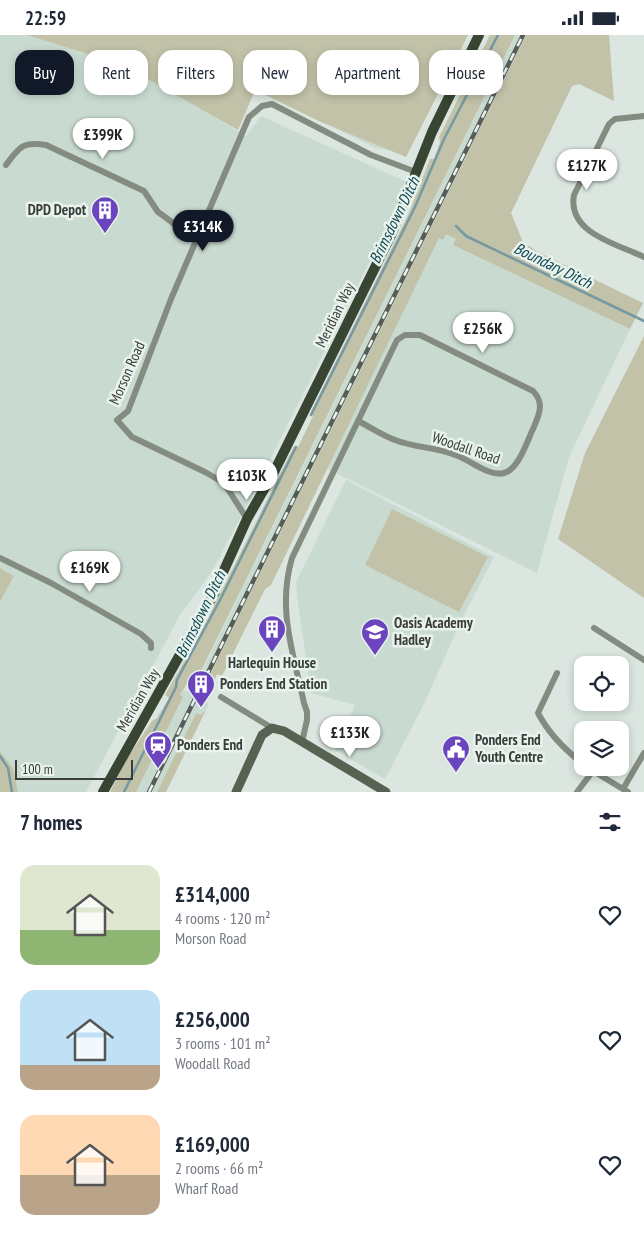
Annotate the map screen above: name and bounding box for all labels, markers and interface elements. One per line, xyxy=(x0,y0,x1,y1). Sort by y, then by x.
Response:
text: 22:59 xyxy=(25,6,66,30)
chip: Buy xyxy=(15,50,74,95)
chip: Rent xyxy=(84,50,148,95)
chip: Filters xyxy=(158,50,233,95)
chip: New xyxy=(243,50,307,95)
chip: Apartment xyxy=(317,50,419,95)
chip: House xyxy=(429,50,503,95)
pin: £399K xyxy=(68,117,138,160)
text: £399K xyxy=(84,124,122,144)
pin: £127K xyxy=(552,149,622,191)
text: £127K xyxy=(568,155,606,175)
water label: Brimsdown Ditch xyxy=(364,173,424,266)
building icon: DPD Depot xyxy=(90,195,120,234)
place label: DPD Depot xyxy=(28,200,87,219)
pin: £314K xyxy=(168,209,238,252)
text: £314K xyxy=(184,216,222,236)
water label: Boundary Ditch xyxy=(511,238,596,293)
street label: Meridian Way xyxy=(311,279,359,350)
pin: £256K xyxy=(448,311,518,354)
text: £256K xyxy=(464,318,502,338)
street label: Morson Road xyxy=(104,338,149,407)
street label: Woodall Road xyxy=(430,427,503,468)
pin: £103K xyxy=(212,459,282,501)
text: £103K xyxy=(228,465,266,485)
pin: £169K xyxy=(55,551,125,593)
text: £169K xyxy=(71,557,109,577)
water label: Brimsdown Ditch xyxy=(170,567,230,660)
place label: Oasis Academy Hadley xyxy=(394,613,474,649)
building icon: Harlequin House xyxy=(257,614,287,653)
school or university icon: Oasis Academy Hadley xyxy=(360,617,390,656)
place label: Harlequin House xyxy=(228,653,316,672)
map controls xyxy=(574,656,629,776)
button: locate xyxy=(574,656,629,711)
street label: Meridian Way xyxy=(112,665,163,735)
building icon: Ponders End Station xyxy=(186,669,216,708)
place label: Ponders End Station xyxy=(220,674,327,693)
pin: £133K xyxy=(315,715,385,758)
button: layers xyxy=(574,721,629,776)
text: £133K xyxy=(331,722,369,742)
station icon: Ponders End xyxy=(143,730,173,769)
place label: Ponders End Youth Centre xyxy=(474,730,543,766)
public building icon: Ponders End Youth Centre xyxy=(441,734,471,773)
place label: Ponders End xyxy=(177,735,243,754)
scale bar xyxy=(15,757,132,780)
text: 100 m xyxy=(22,760,53,778)
icon: filters xyxy=(596,808,624,836)
text: 7 homes xyxy=(20,809,82,836)
text: £314,000 xyxy=(175,881,250,908)
icon: home xyxy=(60,885,120,945)
icon: heart xyxy=(596,901,624,929)
text: 4 rooms · 120 m² xyxy=(175,908,271,928)
text: Morson Road xyxy=(175,928,247,948)
text: £256,000 xyxy=(175,1006,250,1033)
icon: home xyxy=(60,1010,120,1070)
icon: heart xyxy=(596,1026,624,1054)
text: 3 rooms · 101 m² xyxy=(175,1033,271,1053)
text: Woodall Road xyxy=(175,1053,250,1073)
text: £169,000 xyxy=(175,1131,250,1158)
icon: home xyxy=(60,1135,120,1195)
icon: heart xyxy=(596,1151,624,1179)
text: 2 rooms · 66 m² xyxy=(175,1158,263,1178)
text: Wharf Road xyxy=(175,1178,238,1198)

